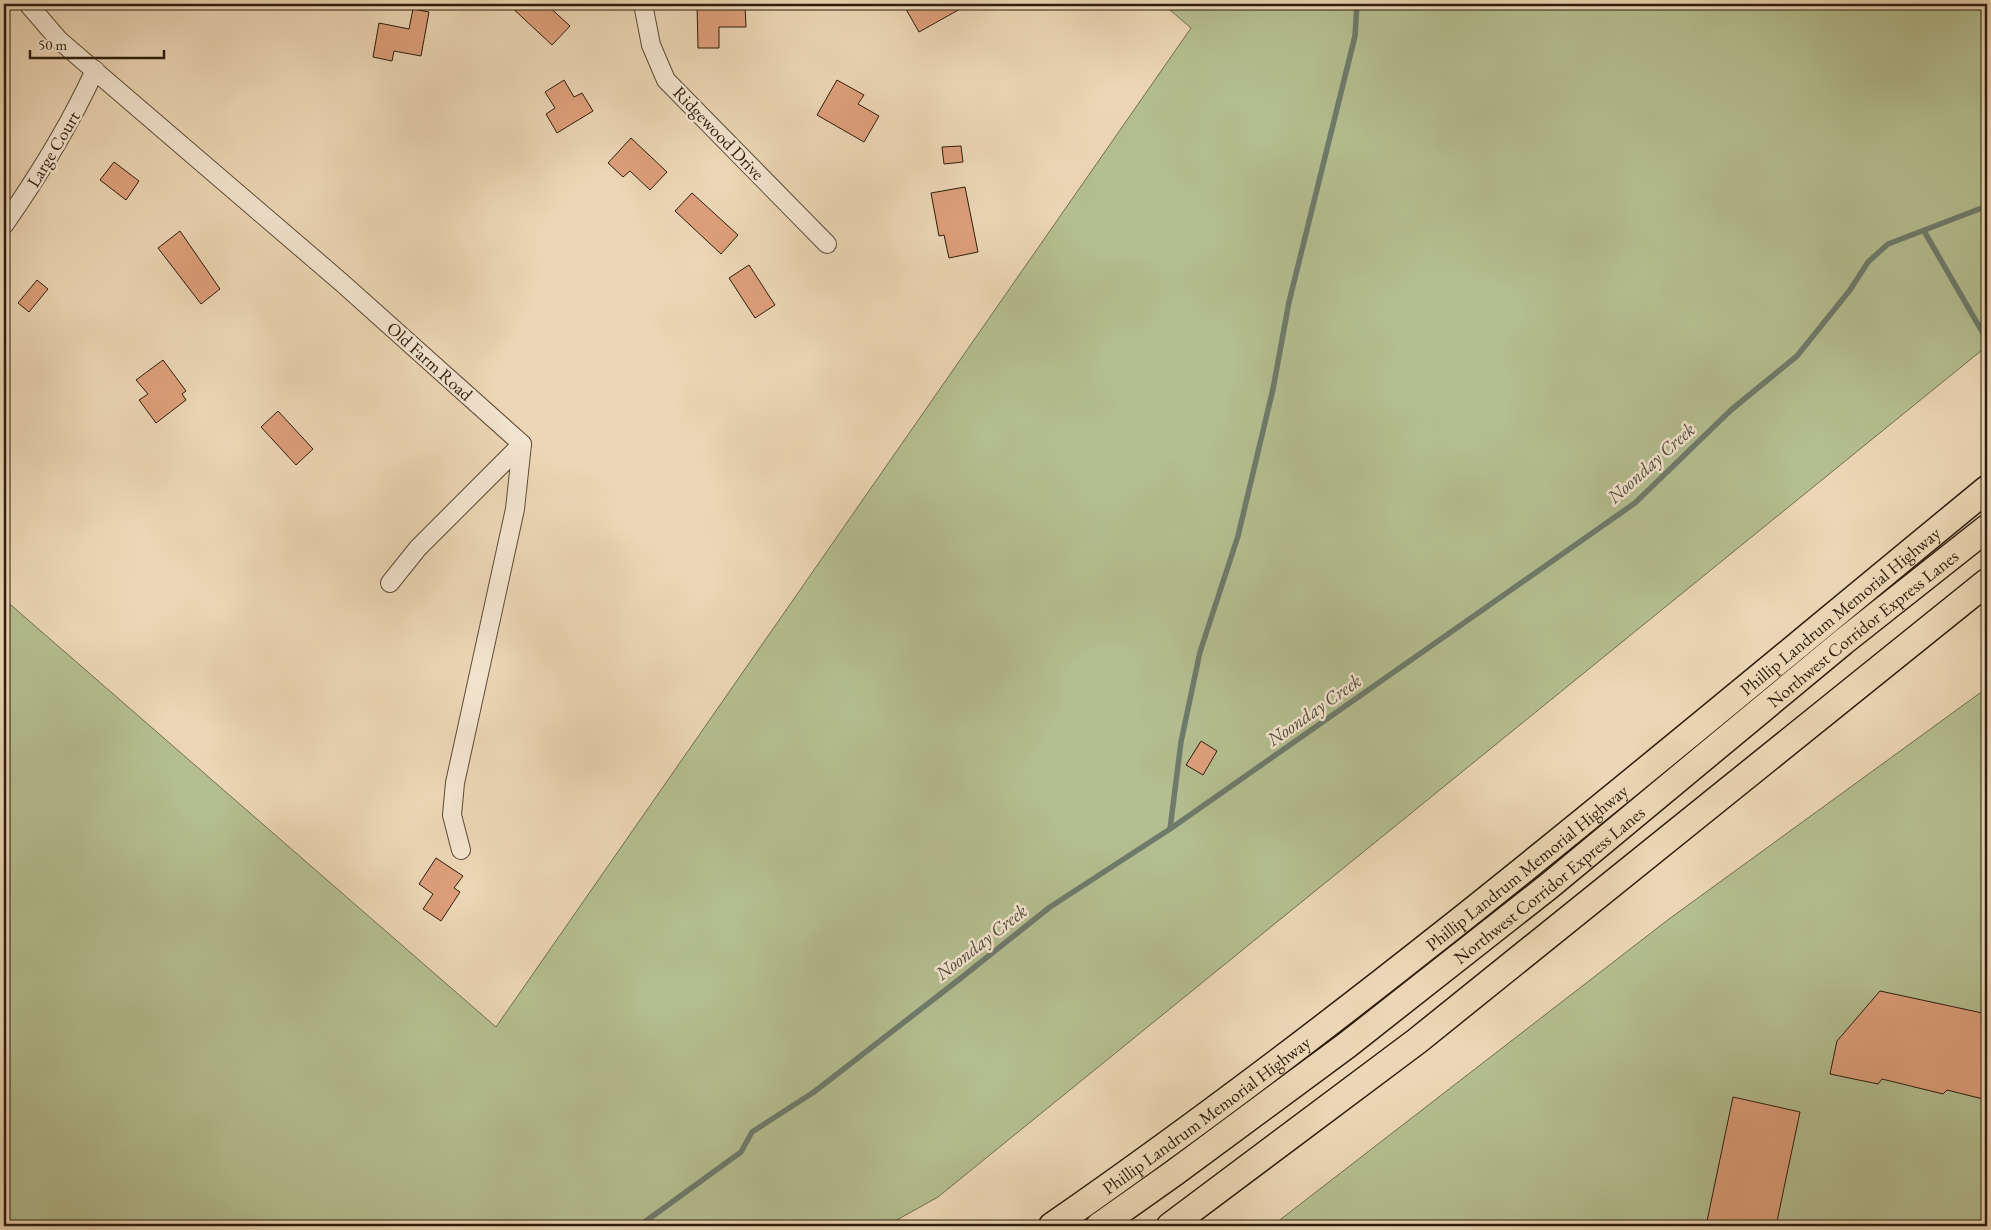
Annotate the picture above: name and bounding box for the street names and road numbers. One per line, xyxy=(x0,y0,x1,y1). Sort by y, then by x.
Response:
street label: Ridgewood Drive xyxy=(668,81,770,185)
street label: Large Court xyxy=(21,106,85,191)
street label: Old Farm Road xyxy=(382,316,478,406)
street label: Phillip Landrum Memorial Highway xyxy=(1735,521,1945,700)
street label: Northwest Corridor Express Lanes xyxy=(1762,544,1963,712)
street label: Phillip Landrum Memorial Highway xyxy=(1420,779,1632,955)
street label: Northwest Corridor Express Lanes xyxy=(1449,800,1649,968)
street label: Phillip Landrum Memorial Highway xyxy=(1097,1030,1315,1199)

